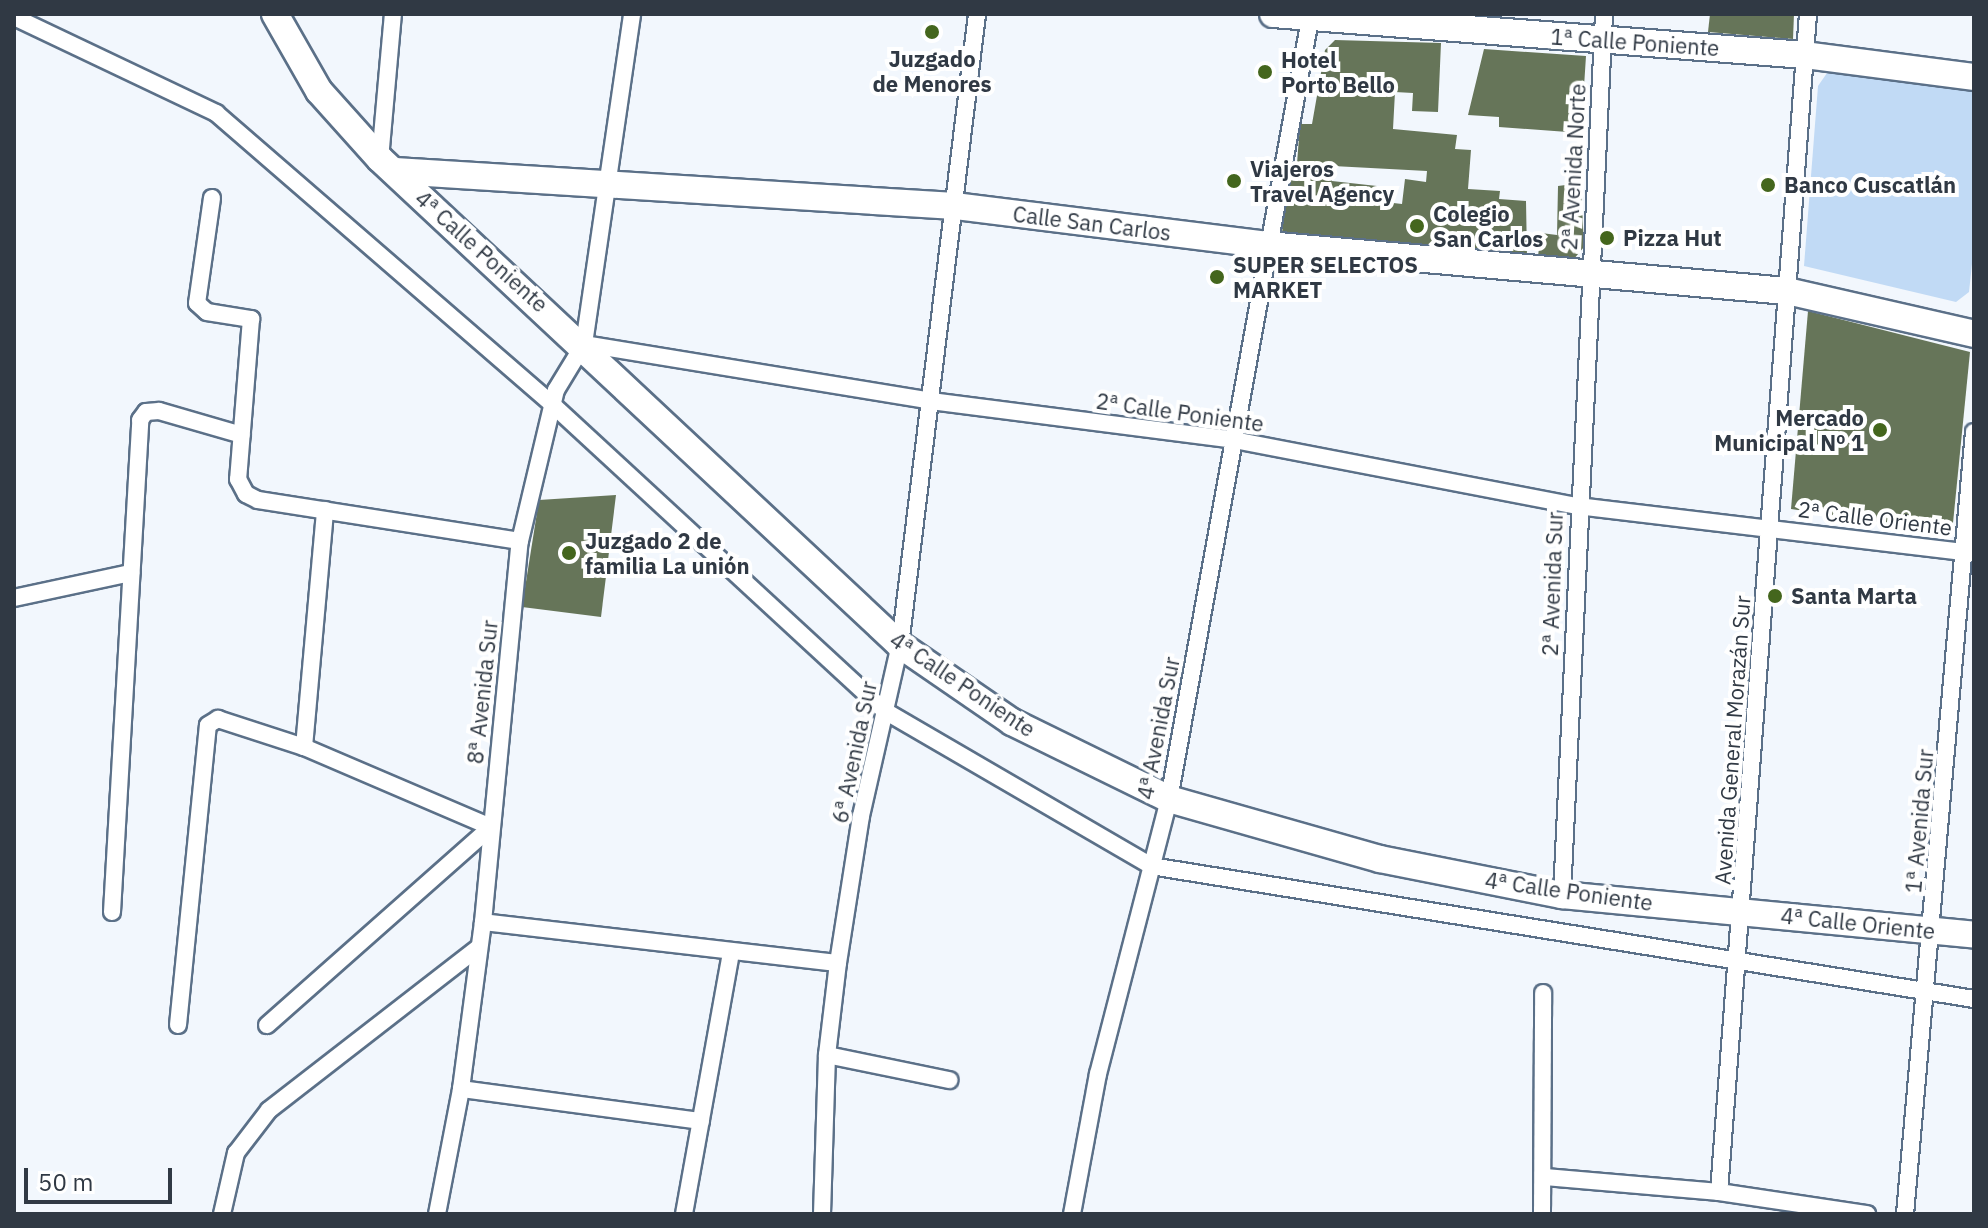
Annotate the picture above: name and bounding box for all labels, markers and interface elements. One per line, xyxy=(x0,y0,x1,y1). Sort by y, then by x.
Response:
marker: Juzgado de Menores xyxy=(923,23,941,41)
street label: 1ª Calle Poniente xyxy=(1550,23,1720,61)
place label: Juzgado de Menores xyxy=(872,45,992,96)
place label: Hotel Porto Bello xyxy=(1281,46,1395,98)
marker: Hotel Porto Bello xyxy=(1256,63,1274,81)
street label: 2ª Avenida Norte xyxy=(1555,83,1591,251)
place label: Viajeros Travel Agency xyxy=(1250,155,1394,206)
marker: Viajeros Travel Agency xyxy=(1225,172,1243,190)
place label: Banco Cuscatlán xyxy=(1784,172,1956,198)
marker: Banco Cuscatlán xyxy=(1759,176,1777,194)
street label: 4ª Calle Poniente xyxy=(410,185,554,317)
street label: Calle San Carlos xyxy=(1011,200,1173,246)
place label: Colegio San Carlos xyxy=(1433,200,1543,252)
marker: Colegio San Carlos xyxy=(1408,217,1426,235)
place label: Pizza Hut xyxy=(1623,225,1722,251)
marker: Pizza Hut xyxy=(1598,229,1616,247)
place label: SUPER SELECTOS MARKET xyxy=(1233,251,1418,302)
marker: SUPER SELECTOS MARKET xyxy=(1208,268,1226,286)
street label: 2ª Calle Poniente xyxy=(1094,387,1266,437)
place label: Mercado Municipal Nº 1 xyxy=(1714,404,1864,456)
marker: Mercado Municipal Nº 1 xyxy=(1871,421,1889,439)
street label: 2ª Calle Oriente xyxy=(1796,495,1954,541)
street label: 2ª Avenida Sur xyxy=(1536,511,1568,657)
place label: Juzgado 2 de familia La unión xyxy=(585,527,750,578)
marker: Juzgado 2 de familia La unión xyxy=(560,544,578,562)
place label: Santa Marta xyxy=(1791,583,1917,609)
marker: Santa Marta xyxy=(1766,587,1784,605)
street label: Avenida General Morazán Sur xyxy=(1709,595,1755,885)
street label: 8ª Avenida Sur xyxy=(461,619,503,765)
street label: 4ª Calle Poniente xyxy=(885,626,1041,742)
street label: 4ª Avenida Sur xyxy=(1131,655,1185,801)
street label: 6ª Avenida Sur xyxy=(826,679,882,825)
street label: 1ª Avenida Sur xyxy=(1900,748,1938,894)
street label: 4ª Calle Poniente xyxy=(1483,866,1655,916)
street label: 4ª Calle Oriente xyxy=(1779,902,1937,944)
scale bar xyxy=(28,1152,176,1202)
text: 50 m xyxy=(38,1166,93,1198)

